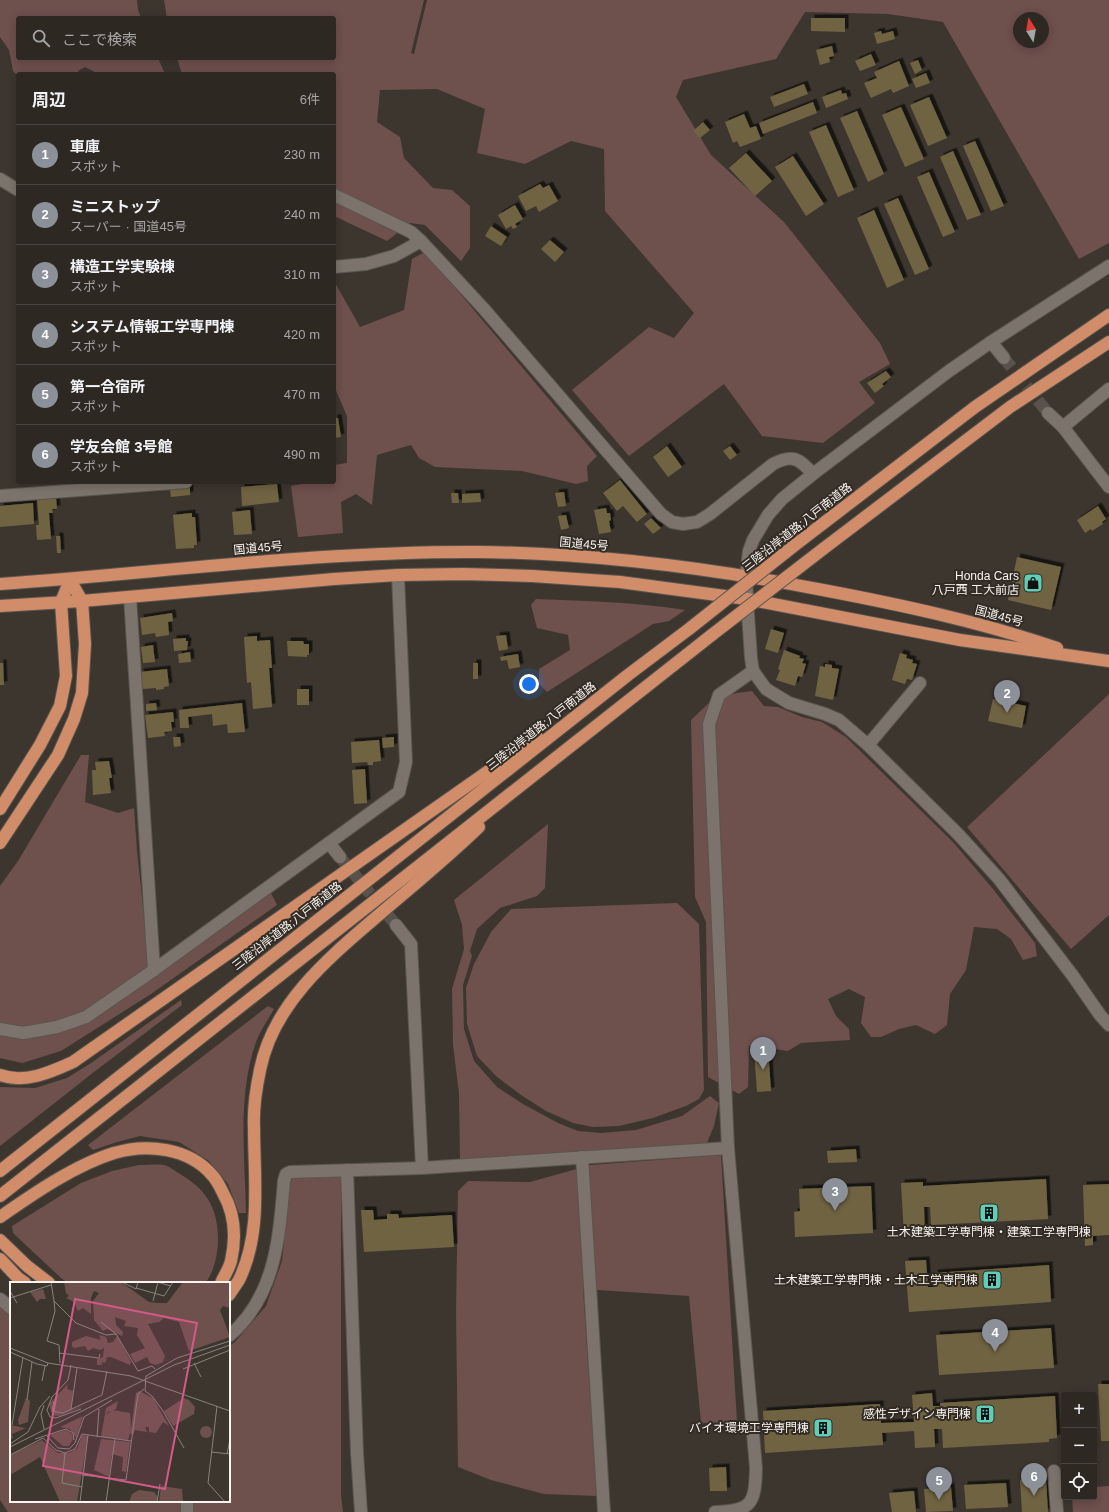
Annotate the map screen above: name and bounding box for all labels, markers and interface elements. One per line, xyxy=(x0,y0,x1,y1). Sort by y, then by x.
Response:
north arrow xyxy=(1013,12,1049,48)
search box xyxy=(16,16,336,60)
icon: search xyxy=(30,27,52,49)
text: ここで検索 xyxy=(62,31,137,48)
text: 周辺 xyxy=(32,91,66,110)
text: 6件 xyxy=(300,92,320,107)
text: 車庫 xyxy=(70,138,100,155)
text: 1 xyxy=(41,147,49,162)
text: 230 m xyxy=(284,147,320,162)
text: スポット xyxy=(70,159,122,174)
text: ミニストップ xyxy=(70,198,160,215)
text: 2 xyxy=(41,207,49,222)
text: 240 m xyxy=(284,207,320,222)
text: スーパー · 国道45号 xyxy=(70,219,187,234)
text: 構造工学実験棟 xyxy=(70,258,175,275)
text: 3 xyxy=(41,267,49,282)
text: 310 m xyxy=(284,267,320,282)
text: スポット xyxy=(70,279,122,294)
text: システム情報工学専門棟 xyxy=(70,318,235,335)
text: 4 xyxy=(41,327,49,342)
text: 420 m xyxy=(284,327,320,342)
text: スポット xyxy=(70,339,122,354)
text: 第一合宿所 xyxy=(70,378,145,395)
text: 5 xyxy=(41,387,49,402)
text: 470 m xyxy=(284,387,320,402)
text: スポット xyxy=(70,399,122,414)
text: 学友会館 3号館 xyxy=(70,438,173,455)
text: 6 xyxy=(41,447,49,462)
text: 490 m xyxy=(284,447,320,462)
text: スポット xyxy=(70,459,122,474)
street label: 三陸沿岸道路;八戸南道路 xyxy=(739,480,855,574)
street label: 国道45号 xyxy=(559,535,609,553)
street label: 国道45号 xyxy=(233,539,283,557)
place label: Honda Cars 八戸西 工大前店 xyxy=(932,569,1019,597)
shop icon: Honda Cars 八戸西 工大前店 xyxy=(1022,572,1044,594)
street label: 国道45号 xyxy=(973,603,1025,629)
your location xyxy=(519,674,539,694)
street label: 三陸沿岸道路;八戸南道路 xyxy=(483,679,599,773)
pin: 2 xyxy=(994,680,1020,713)
street label: 三陸沿岸道路;八戸南道路 xyxy=(229,879,345,973)
pin: 1 xyxy=(750,1037,776,1070)
pin: 3 xyxy=(822,1178,848,1211)
building icon: 土木建築工学専門棟・建築工学専門棟 xyxy=(978,1202,1000,1224)
place label: 土木建築工学専門棟・建築工学専門棟 xyxy=(887,1225,1091,1239)
building icon: 土木建築工学専門棟・土木工学専門棟 xyxy=(981,1269,1003,1291)
place label: 土木建築工学専門棟・土木工学専門棟 xyxy=(774,1273,978,1287)
inset map xyxy=(10,1282,230,1502)
pin: 4 xyxy=(982,1319,1008,1352)
map controls xyxy=(1061,1392,1097,1500)
button: + xyxy=(1061,1392,1097,1428)
building icon: 感性デザイン専門棟 xyxy=(974,1403,996,1425)
place label: 感性デザイン専門棟 xyxy=(863,1407,971,1421)
building icon: バイオ環境工学専門棟 xyxy=(812,1417,834,1439)
place label: バイオ環境工学専門棟 xyxy=(689,1421,809,1435)
button: − xyxy=(1061,1428,1097,1464)
pin: 6 xyxy=(1021,1463,1047,1496)
button: locate xyxy=(1061,1464,1097,1500)
pin: 5 xyxy=(926,1467,952,1500)

